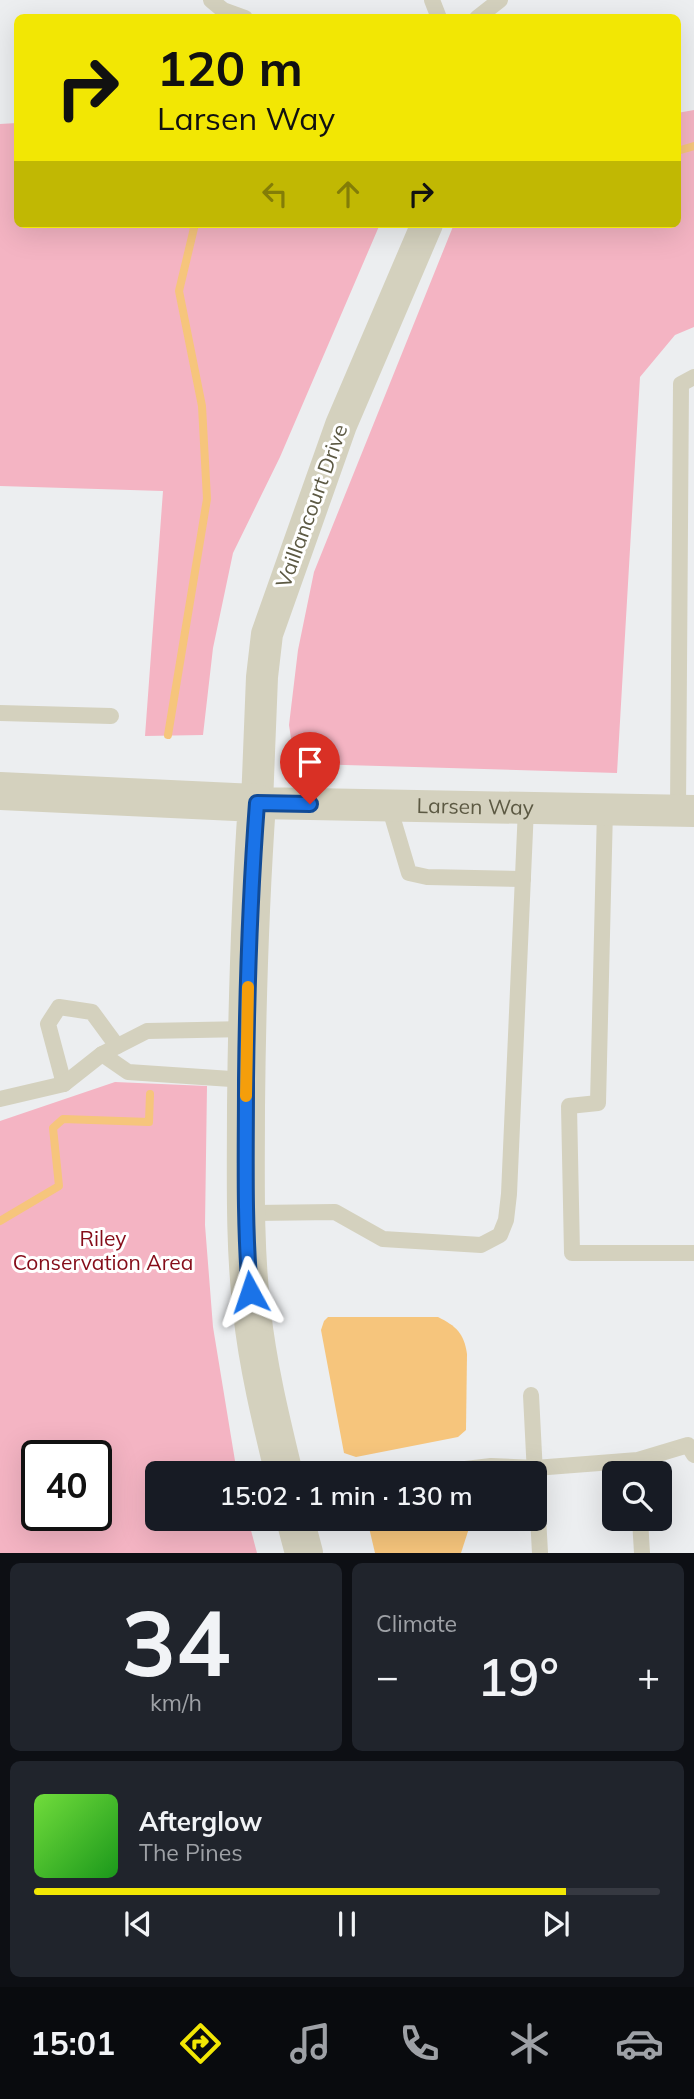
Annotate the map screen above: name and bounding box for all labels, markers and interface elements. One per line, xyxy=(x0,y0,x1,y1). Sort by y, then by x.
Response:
text: 120 m xyxy=(157,37,303,98)
icon: right xyxy=(42,42,133,133)
text: Larsen Way xyxy=(157,98,335,138)
icon: left xyxy=(256,175,294,213)
icon: ahead xyxy=(329,175,367,213)
icon: right xyxy=(402,175,440,213)
street label: Vaillancourt Drive xyxy=(269,420,353,591)
pin xyxy=(280,732,340,804)
icon: arrive xyxy=(291,743,329,781)
street label: Larsen Way xyxy=(416,792,534,820)
park label: Riley Conservation Area xyxy=(13,1225,193,1275)
position arrow xyxy=(213,1255,287,1329)
speed limit sign: 40 xyxy=(21,1440,112,1531)
map controls xyxy=(602,1461,672,1531)
button: search xyxy=(602,1461,672,1531)
text: 15:02 · 1 min · 130 m xyxy=(219,1479,473,1512)
text: 34 xyxy=(121,1585,231,1699)
text: Climate xyxy=(376,1609,457,1638)
text: 19° xyxy=(477,1644,559,1709)
text: − xyxy=(376,1652,399,1700)
text: + xyxy=(637,1652,660,1700)
text: km/h xyxy=(150,1688,202,1717)
text: Afterglow xyxy=(139,1805,262,1838)
text: The Pines xyxy=(139,1838,243,1867)
icon: previous xyxy=(119,1905,157,1943)
icon: pause xyxy=(328,1905,366,1943)
icon: next xyxy=(537,1905,575,1943)
icon: directions xyxy=(176,2019,225,2068)
icon: music xyxy=(286,2019,335,2068)
icon: phone xyxy=(395,2019,444,2068)
icon: climate xyxy=(505,2019,554,2068)
icon: car xyxy=(615,2019,664,2068)
text: 15:01 xyxy=(30,2023,115,2063)

